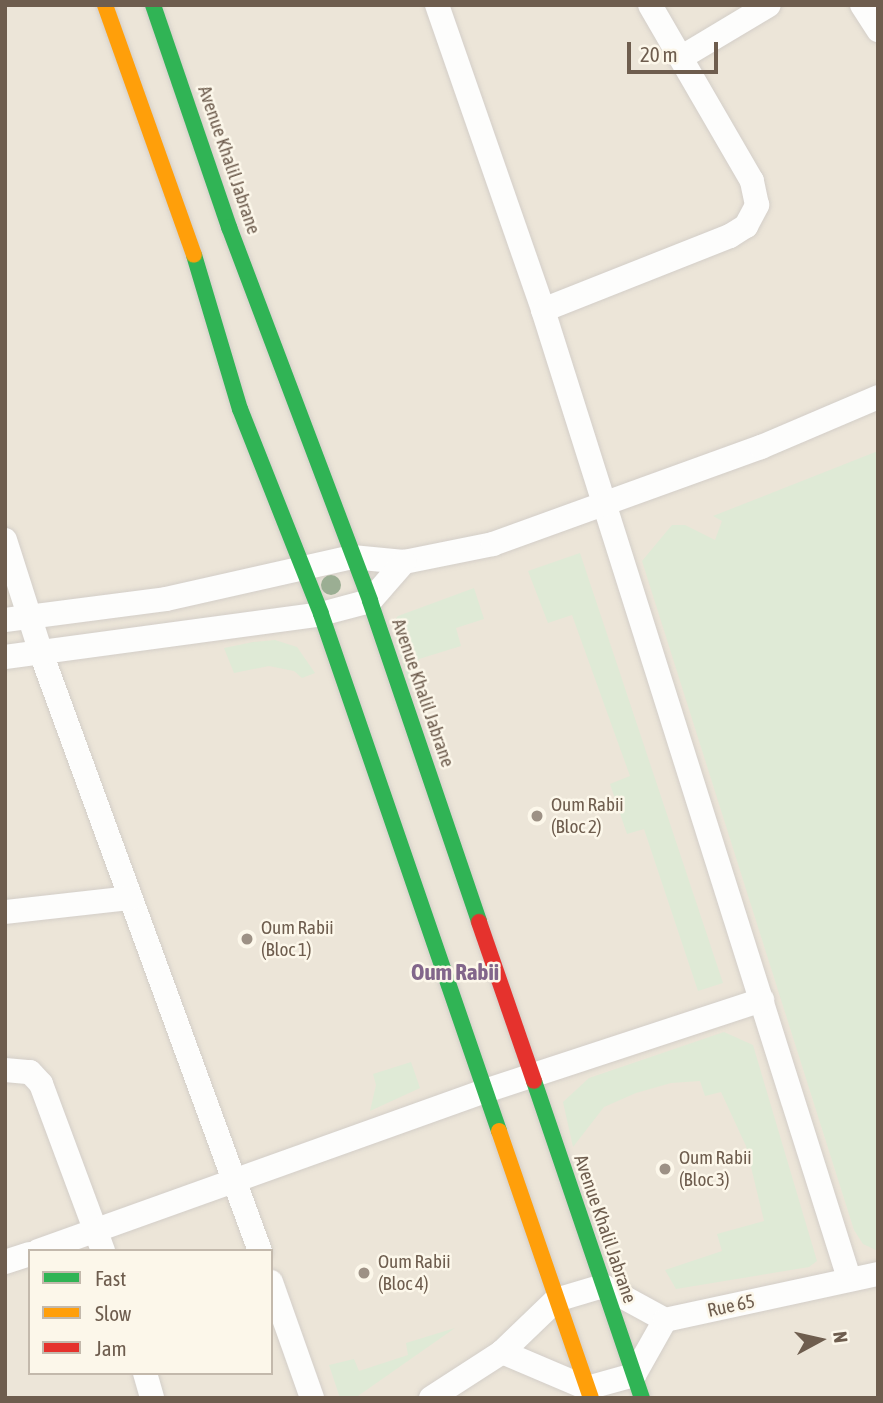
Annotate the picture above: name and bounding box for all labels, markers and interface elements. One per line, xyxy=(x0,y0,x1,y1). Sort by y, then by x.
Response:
scale bar xyxy=(631,28,722,72)
text: 20 m xyxy=(640,42,678,66)
street label: Avenue Khalil Jabrane xyxy=(193,83,265,237)
street label: Avenue Khalil Jabrane xyxy=(387,616,459,770)
place label: Oum Rabii (Bloc 2) xyxy=(551,794,624,838)
marker: Oum Rabii (Bloc 2) xyxy=(529,808,545,824)
place label: Oum Rabii (Bloc 1) xyxy=(261,917,334,961)
marker: Oum Rabii (Bloc 1) xyxy=(239,931,255,947)
district label: Oum Rabii xyxy=(411,958,499,986)
place label: Oum Rabii (Bloc 3) xyxy=(679,1147,752,1191)
street label: Avenue Khalil Jabrane xyxy=(569,1152,641,1306)
marker: Oum Rabii (Bloc 3) xyxy=(657,1161,673,1177)
legend xyxy=(28,1249,273,1375)
place label: Oum Rabii (Bloc 4) xyxy=(378,1251,451,1295)
marker: Oum Rabii (Bloc 4) xyxy=(356,1265,372,1281)
text: Fast xyxy=(95,1266,126,1290)
street label: Rue 65 xyxy=(705,1290,757,1322)
text: Slow xyxy=(95,1301,131,1325)
north arrow xyxy=(785,1305,855,1375)
text: N xyxy=(829,1330,852,1344)
text: Jam xyxy=(95,1336,127,1360)

